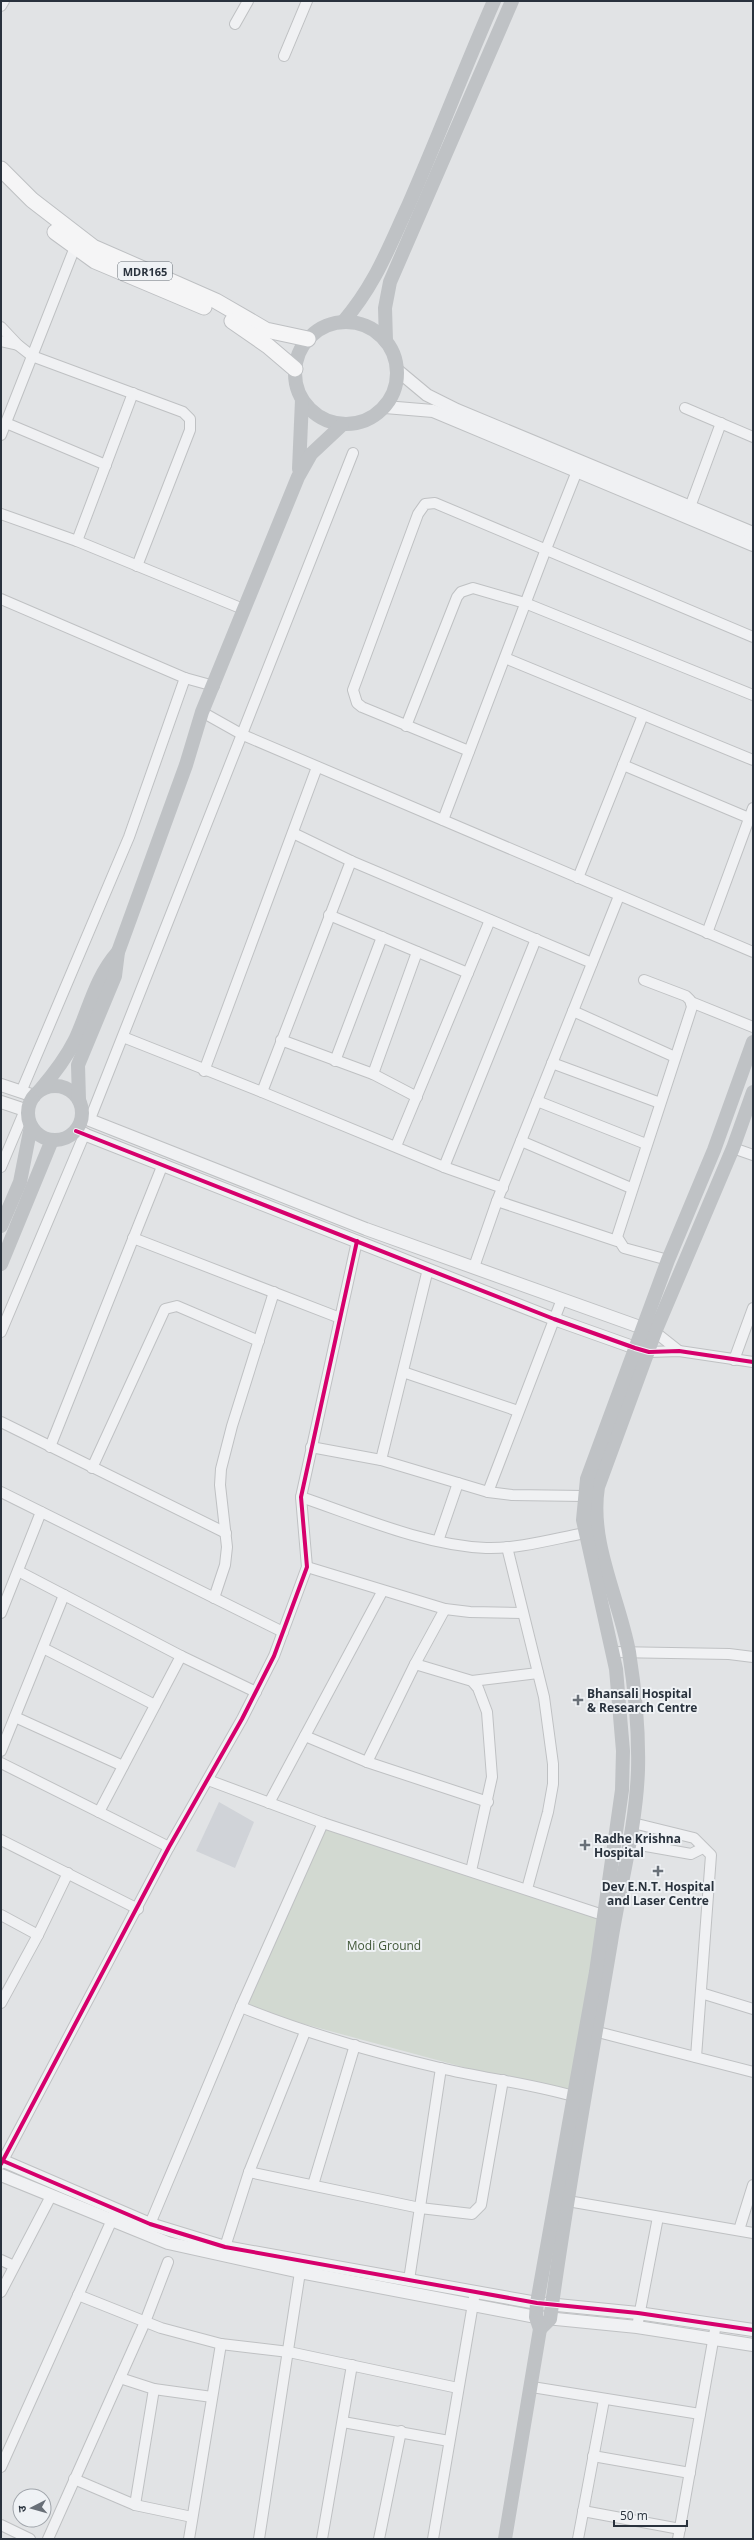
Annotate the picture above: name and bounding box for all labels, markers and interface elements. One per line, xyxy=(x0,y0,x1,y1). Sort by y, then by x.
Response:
road number: MDR165 xyxy=(118,262,172,280)
place label: Bhansali Hospital & Research Centre xyxy=(587,1685,697,1716)
marker: Bhansali Hospital & Research Centre xyxy=(572,1694,584,1706)
place label: Radhe Krishna Hospital xyxy=(594,1830,681,1861)
marker: Radhe Krishna Hospital xyxy=(579,1839,591,1851)
marker: Dev E.N.T. Hospital and Laser Centre xyxy=(652,1865,664,1877)
place label: Dev E.N.T. Hospital and Laser Centre xyxy=(602,1878,714,1909)
park label: Modi Ground xyxy=(347,1937,421,1954)
north arrow xyxy=(12,2488,52,2528)
scale bar xyxy=(614,2502,687,2528)
text: उ xyxy=(14,2505,29,2513)
text: 50 m xyxy=(620,2507,648,2524)

